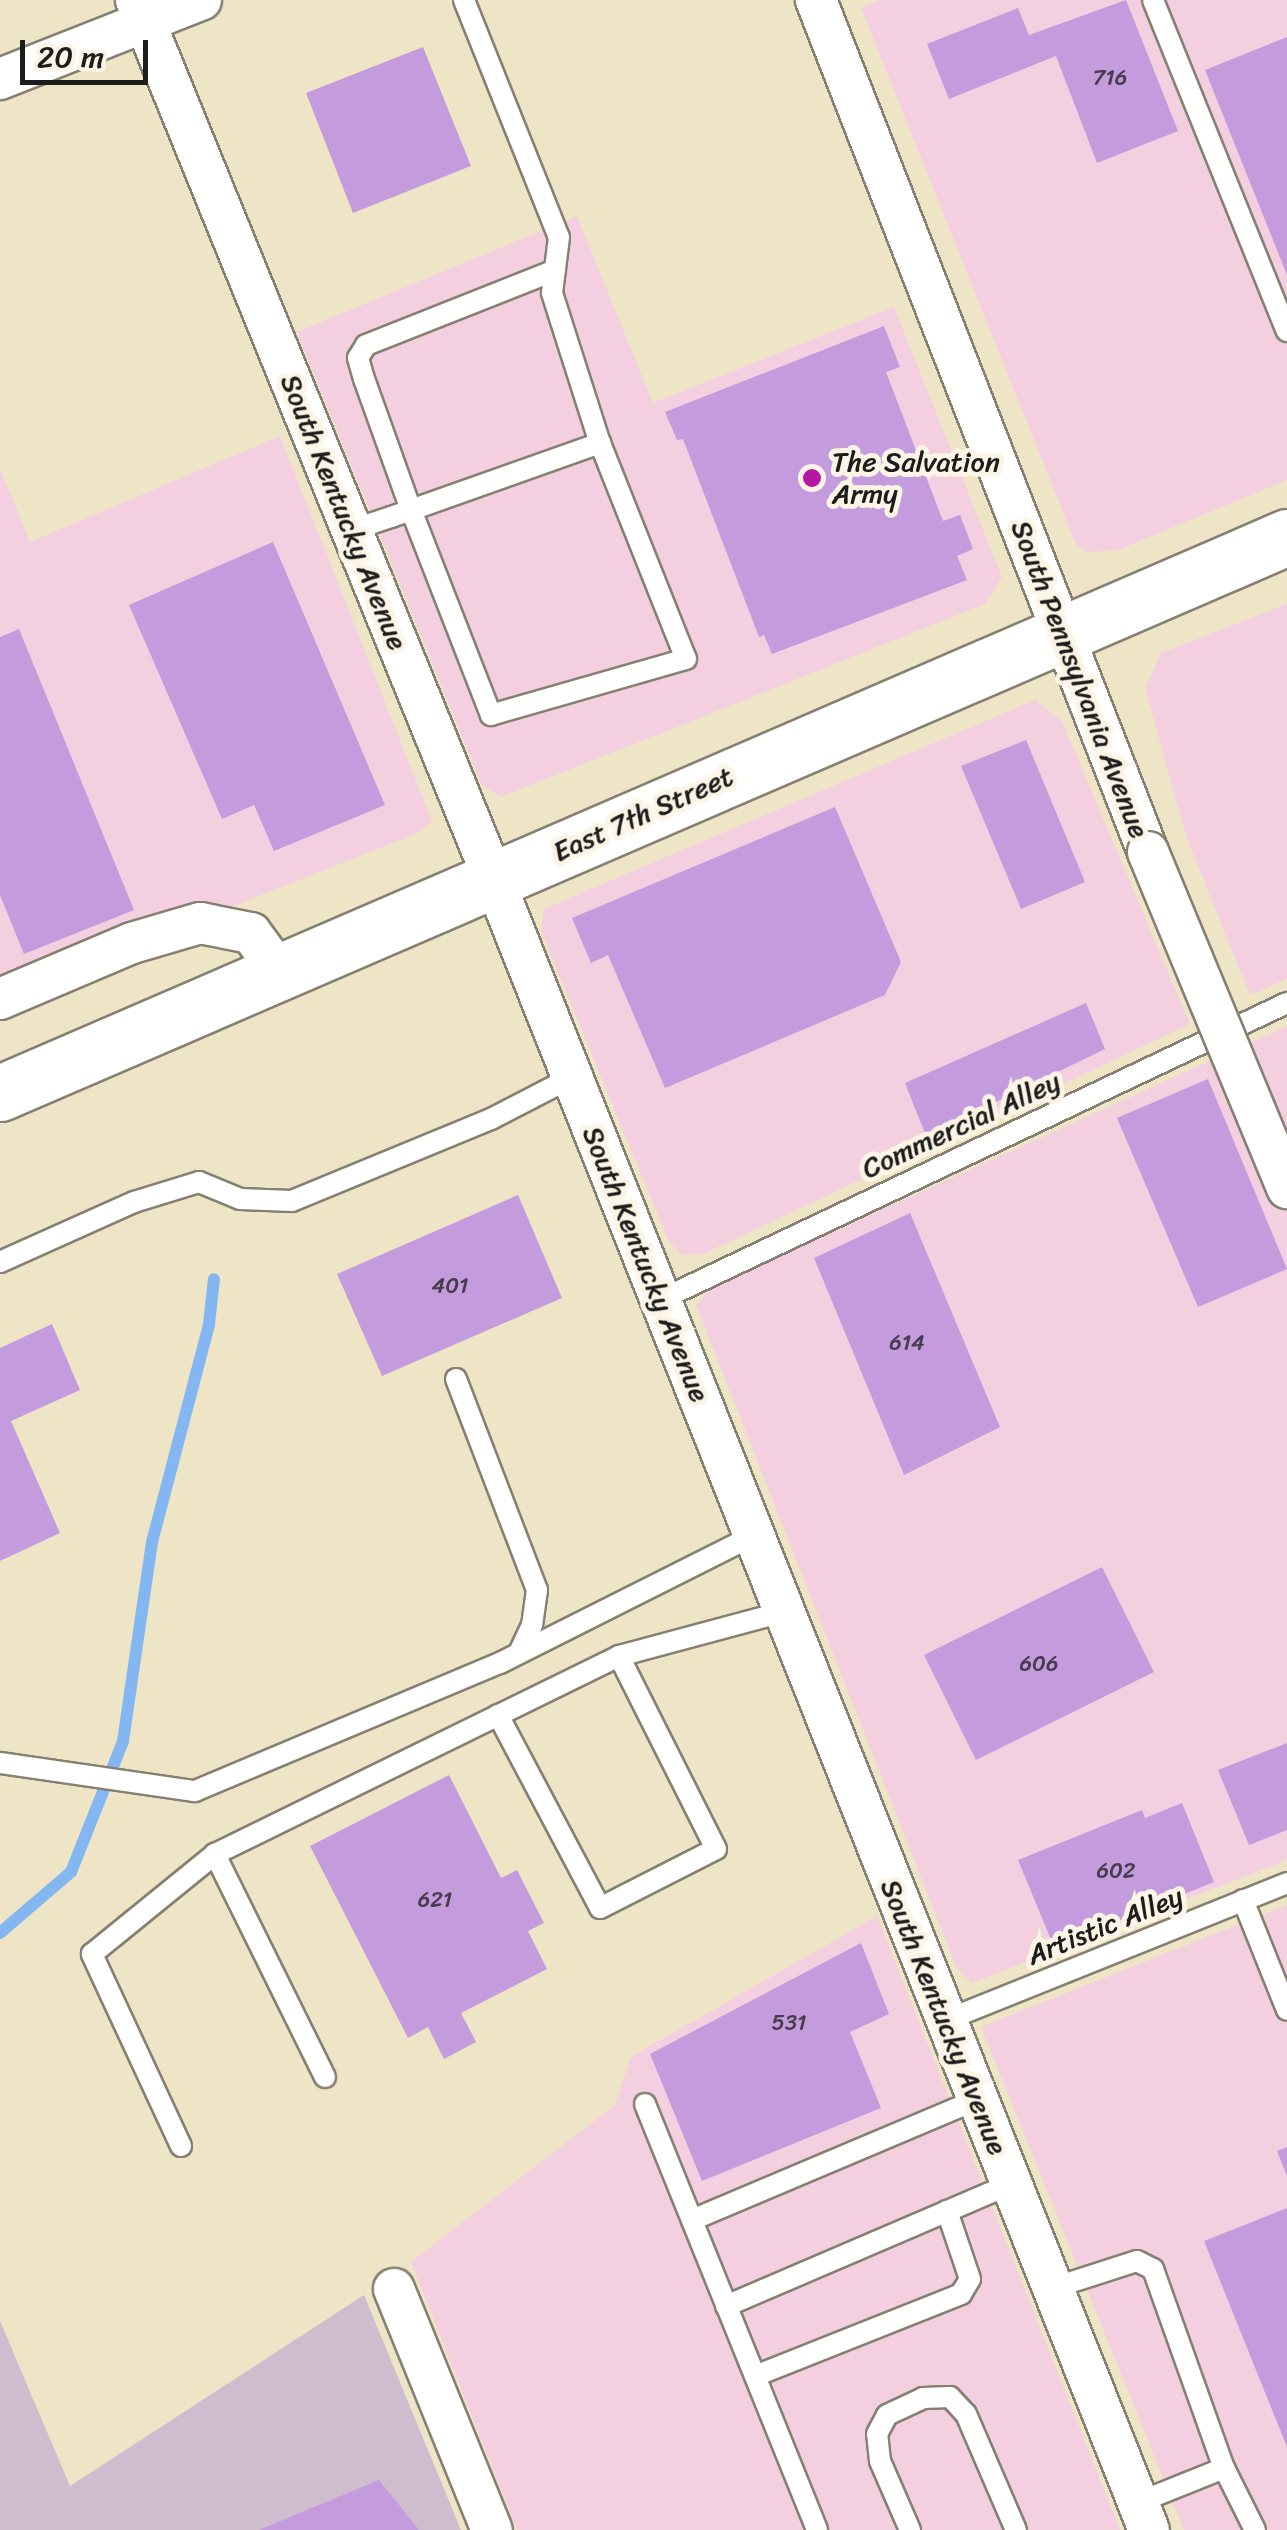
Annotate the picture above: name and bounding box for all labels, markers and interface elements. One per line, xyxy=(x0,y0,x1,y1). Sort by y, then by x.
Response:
scale bar xyxy=(25,20,152,82)
text: 20 m xyxy=(37,30,104,84)
house number: 716 xyxy=(1093,65,1127,91)
street label: South Kentucky Avenue xyxy=(273,369,415,655)
place label: The Salvation Army xyxy=(832,445,999,511)
marker: The Salvation Army xyxy=(801,467,823,489)
street label: South Pennsylvania Avenue xyxy=(1004,516,1156,842)
street label: East 7th Street xyxy=(548,759,738,869)
street label: Commercial Alley xyxy=(857,1064,1065,1186)
street label: South Kentucky Avenue xyxy=(575,1121,717,1407)
house number: 401 xyxy=(431,1273,469,1299)
house number: 614 xyxy=(889,1330,925,1356)
house number: 606 xyxy=(1020,1651,1058,1677)
house number: 602 xyxy=(1096,1858,1136,1884)
street label: South Kentucky Avenue xyxy=(873,1874,1015,2160)
street label: Artistic Alley xyxy=(1022,1879,1188,1973)
house number: 621 xyxy=(418,1887,452,1913)
house number: 531 xyxy=(772,2010,806,2036)

